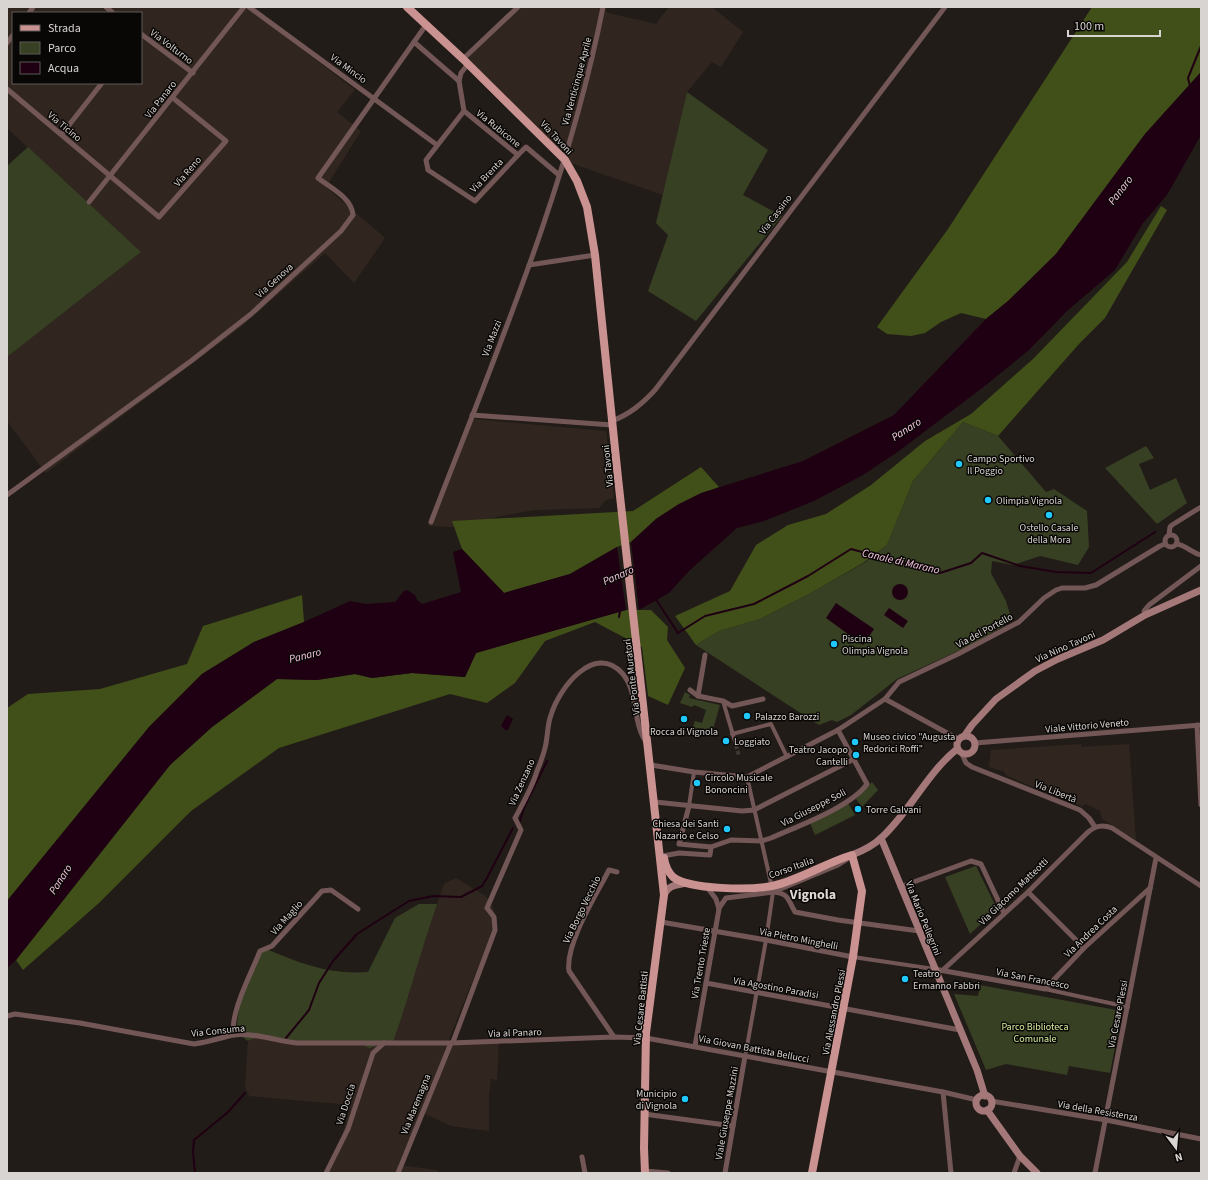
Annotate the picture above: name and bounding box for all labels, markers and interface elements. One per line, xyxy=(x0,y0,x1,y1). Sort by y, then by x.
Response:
legend xyxy=(12,12,142,84)
scale bar xyxy=(1068,12,1160,38)
text: 100 m xyxy=(1074,18,1104,35)
text: Strada xyxy=(48,20,81,37)
street label: Via Volturno xyxy=(147,26,196,68)
street label: Via Venticinque Aprile xyxy=(558,36,595,127)
text: Parco xyxy=(48,40,76,57)
street label: Via Mincio xyxy=(327,51,370,87)
text: Acqua xyxy=(48,60,79,77)
street label: Via Panaro xyxy=(142,78,180,121)
street label: Via Rubicone xyxy=(473,106,524,151)
street label: Via Ticino xyxy=(44,108,84,145)
street label: Via Tavoni xyxy=(537,117,576,158)
street label: Via Reno xyxy=(171,153,205,190)
street label: Via Brenta xyxy=(467,156,507,196)
water label: Panaro xyxy=(1105,172,1136,208)
street label: Via Cassino xyxy=(756,192,796,238)
street label: Via Genova xyxy=(253,260,297,301)
street label: Via Mazzi xyxy=(479,318,505,359)
water label: Panaro xyxy=(888,414,924,445)
street label: Via Tavoni xyxy=(599,444,617,488)
place label: Campo Sportivo Il Poggio xyxy=(967,452,1035,478)
marker: Campo Sportivo Il Poggio xyxy=(954,459,964,469)
place label: Olimpia Vignola xyxy=(996,494,1062,508)
marker: Olimpia Vignola xyxy=(983,495,993,505)
marker: Ostello Casale della Mora xyxy=(1044,510,1054,520)
place label: Ostello Casale della Mora xyxy=(1020,521,1078,547)
water label: Canale di Marano xyxy=(861,545,941,578)
water label: Panaro xyxy=(600,562,637,589)
street label: Via del Portello xyxy=(953,610,1015,652)
street label: Via Nino Tavoni xyxy=(1033,627,1098,666)
place label: Piscina Olimpia Vignola xyxy=(842,632,908,658)
street label: Via Ponte Muratori xyxy=(620,638,644,716)
marker: Piscina Olimpia Vignola xyxy=(829,639,839,649)
water label: Panaro xyxy=(287,644,323,667)
place label: Palazzo Barozzi xyxy=(755,710,819,724)
marker: Palazzo Barozzi xyxy=(742,711,752,721)
marker: Rocca di Vignola xyxy=(679,714,689,724)
street label: Viale Vittorio Veneto xyxy=(1045,715,1129,737)
place label: Rocca di Vignola xyxy=(650,725,718,739)
place label: Museo civico "Augusta Redorici Roffi" xyxy=(863,730,955,756)
place label: Loggiato xyxy=(734,735,770,749)
marker: Loggiato xyxy=(721,736,731,746)
marker: Museo civico "Augusta Redorici Roffi" xyxy=(850,737,860,747)
place label: Teatro Jacopo Cantelli xyxy=(789,743,848,769)
marker: Teatro Jacopo Cantelli xyxy=(851,750,861,760)
street label: Via Zenzano xyxy=(505,757,539,808)
place label: Circolo Musicale Bononcini xyxy=(705,771,773,797)
street label: Via Libertà xyxy=(1033,777,1079,807)
marker: Circolo Musicale Bononcini xyxy=(692,778,702,788)
street label: Via Giuseppe Soli xyxy=(778,785,849,830)
place label: Torre Galvani xyxy=(866,803,921,817)
marker: Torre Galvani xyxy=(853,804,863,814)
place label: Chiesa dei Santi Nazario e Celso xyxy=(653,817,719,843)
marker: Chiesa dei Santi Nazario e Celso xyxy=(722,824,732,834)
street label: Corso Italia xyxy=(767,853,816,883)
street label: Via Giacomo Matteotti xyxy=(976,855,1052,929)
water label: Panaro xyxy=(45,861,76,897)
street label: Via Borgo Vecchio xyxy=(559,873,604,946)
street label: Via Mario Pellegrini xyxy=(902,879,944,958)
district label: Vignola xyxy=(789,885,836,905)
street label: Via Maglio xyxy=(267,897,306,938)
street label: Via Andrea Costa xyxy=(1061,902,1121,961)
street label: Via Pietro Minghelli xyxy=(758,924,839,953)
street label: Via Trento Trieste xyxy=(688,926,714,1000)
street label: Via San Francesco xyxy=(995,965,1071,993)
place label: Teatro Ermanno Fabbri xyxy=(913,967,980,993)
street label: Via Alessandro Plessi xyxy=(819,968,849,1056)
street label: Via Cesare Battisti xyxy=(630,970,652,1046)
street label: Via Agostino Paradisi xyxy=(732,974,820,1002)
marker: Teatro Ermanno Fabbri xyxy=(900,974,910,984)
street label: Via Cesare Plessi xyxy=(1105,979,1131,1049)
park label: Parco Biblioteca Comunale xyxy=(1001,1020,1069,1046)
street label: Via Consuma xyxy=(190,1021,246,1041)
street label: Via al Panaro xyxy=(488,1025,542,1041)
street label: Via Giovan Battista Bellucci xyxy=(697,1031,810,1067)
street label: Viale Giuseppe Mazzini xyxy=(712,1065,742,1161)
street label: Via Maremagna xyxy=(397,1072,434,1137)
street label: Via Doccia xyxy=(333,1082,359,1127)
place label: Municipio di Vignola xyxy=(636,1087,677,1113)
marker: Municipio di Vignola xyxy=(680,1094,690,1104)
street label: Via della Resistenza xyxy=(1057,1097,1139,1125)
north arrow xyxy=(1156,1128,1196,1168)
text: N xyxy=(1173,1149,1184,1165)

